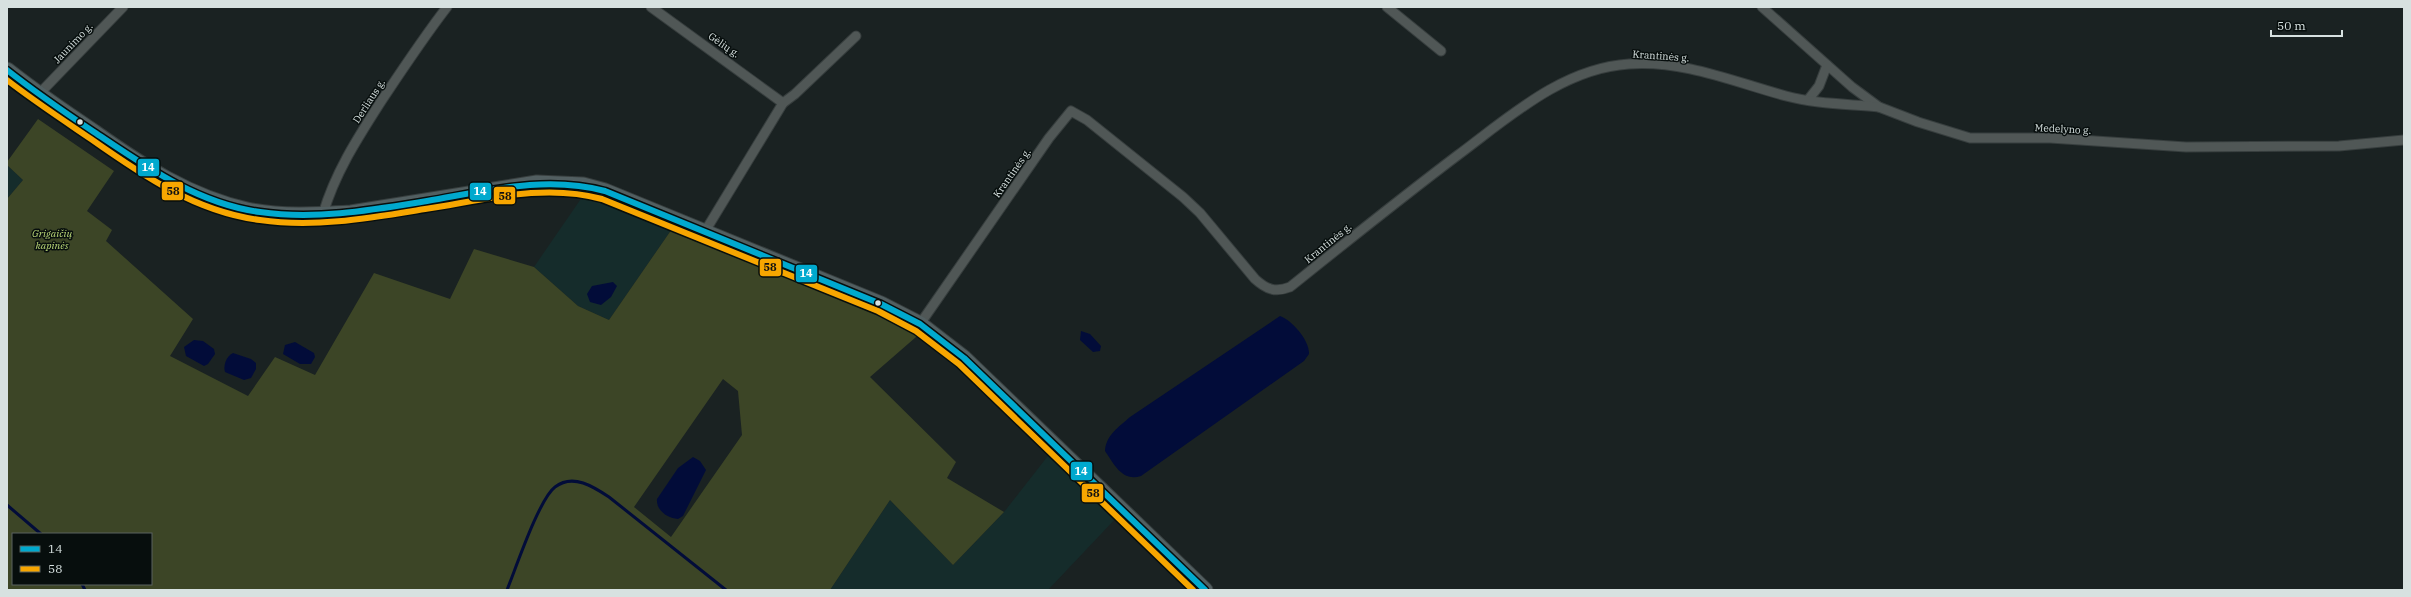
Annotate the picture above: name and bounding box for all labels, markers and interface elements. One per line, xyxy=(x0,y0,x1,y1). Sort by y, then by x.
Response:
scale bar xyxy=(2271,12,2342,38)
text: 50 m xyxy=(2277,18,2306,33)
street label: Jaunimo g. xyxy=(50,20,96,66)
street label: Gėlių g. xyxy=(706,29,742,61)
street label: Krantinės g. xyxy=(1632,48,1690,64)
street label: Derliaus g. xyxy=(350,76,388,126)
unlabelled marker xyxy=(75,117,85,127)
street label: Medelyno g. xyxy=(2034,121,2092,137)
street label: Krantinės g. xyxy=(990,146,1034,200)
line badge: 14 xyxy=(137,158,160,177)
text: 14 xyxy=(141,160,155,174)
line badge: 58 xyxy=(161,181,184,201)
line badge: 14 xyxy=(469,182,492,201)
text: 58 xyxy=(166,184,180,198)
text: 14 xyxy=(473,184,487,198)
line badge: 58 xyxy=(493,186,516,205)
text: 58 xyxy=(498,189,512,203)
street label: Krantinės g. xyxy=(1302,220,1354,266)
park label: Grigaičių kapinės xyxy=(32,227,72,252)
line badge: 58 xyxy=(759,258,782,277)
text: 58 xyxy=(763,260,777,274)
line badge: 14 xyxy=(795,264,818,283)
text: 14 xyxy=(799,266,813,280)
unlabelled marker xyxy=(873,298,883,308)
line badge: 14 xyxy=(1070,461,1093,481)
text: 14 xyxy=(1074,464,1088,478)
line badge: 58 xyxy=(1081,483,1104,503)
text: 58 xyxy=(1086,486,1100,500)
legend xyxy=(12,533,152,585)
text: 14 xyxy=(48,541,62,556)
text: 58 xyxy=(48,561,62,576)

